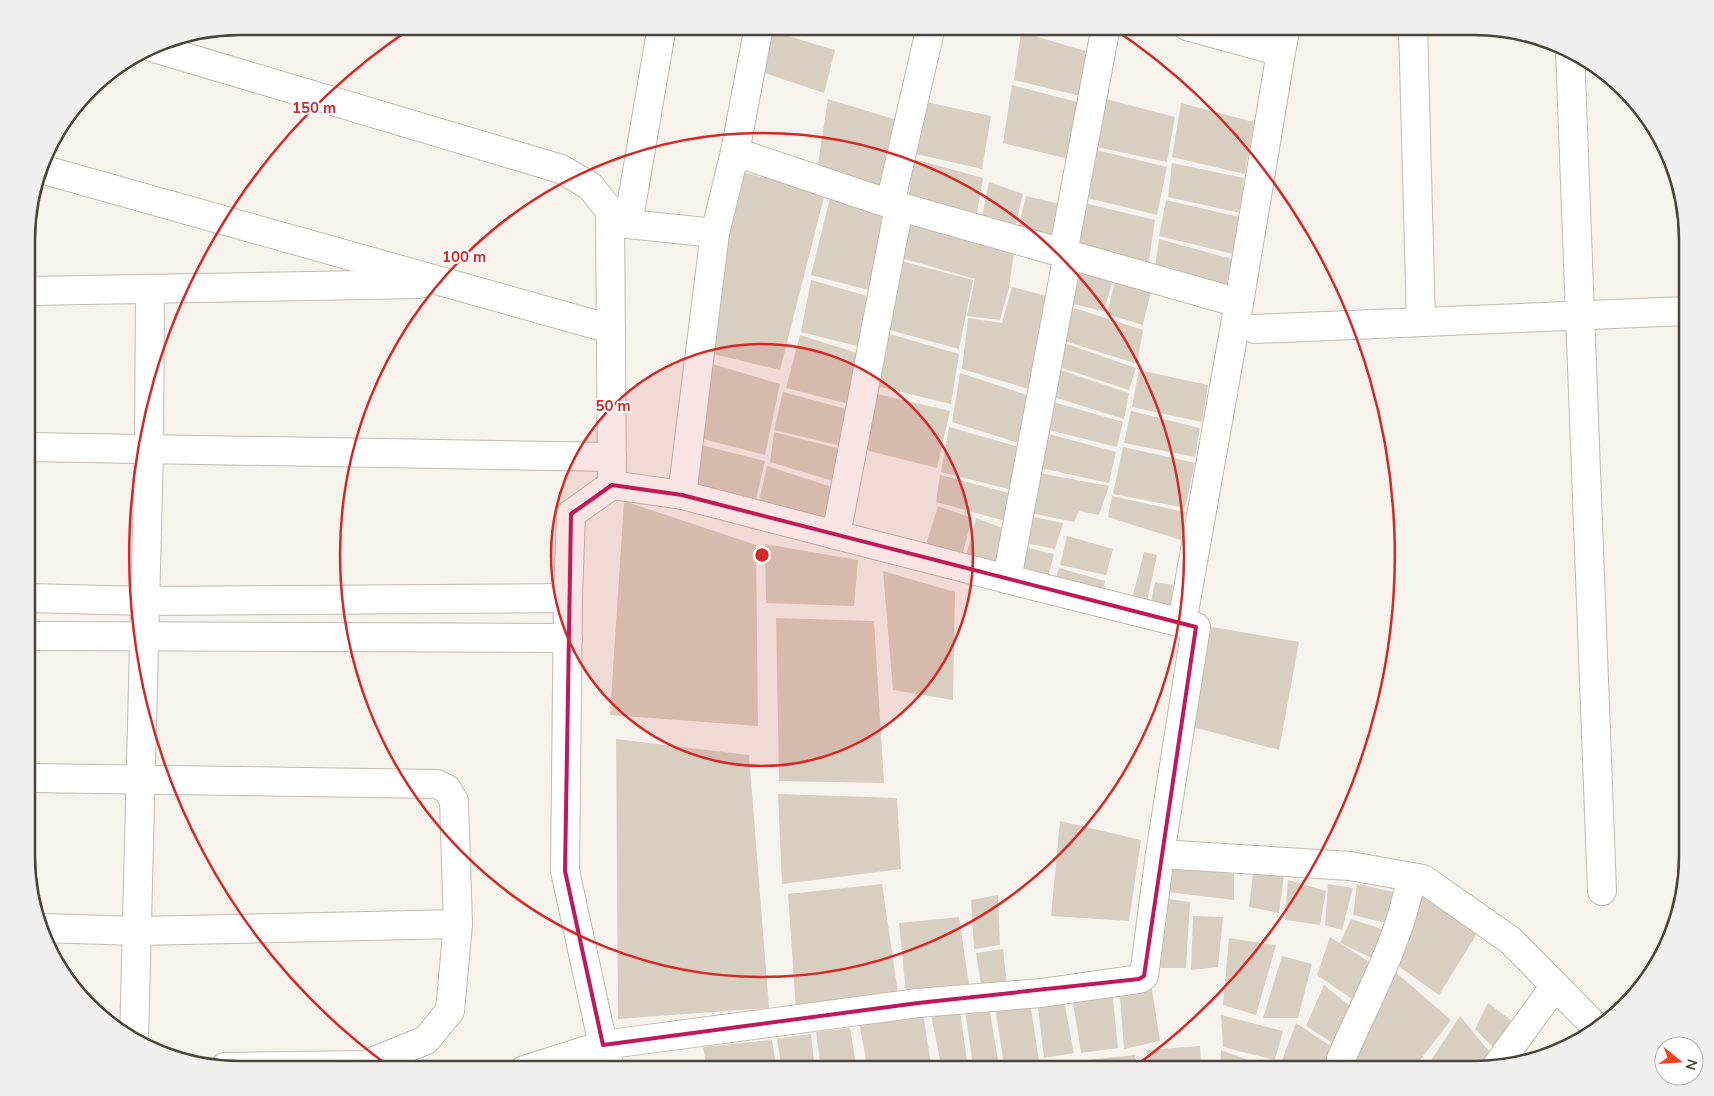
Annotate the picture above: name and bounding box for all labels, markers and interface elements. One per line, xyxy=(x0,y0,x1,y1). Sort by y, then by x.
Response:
text: 150 m xyxy=(292,98,336,118)
text: 100 m xyxy=(442,247,486,267)
text: 50 m xyxy=(595,396,631,416)
centre of rings xyxy=(753,546,771,564)
north arrow xyxy=(1654,1036,1704,1086)
text: N xyxy=(1680,1057,1702,1072)

